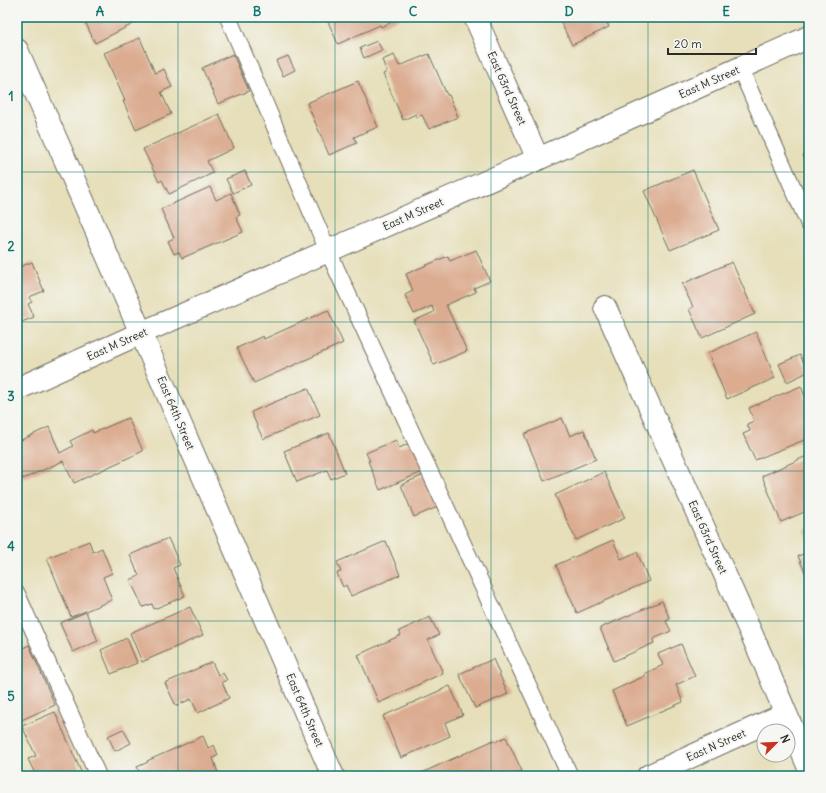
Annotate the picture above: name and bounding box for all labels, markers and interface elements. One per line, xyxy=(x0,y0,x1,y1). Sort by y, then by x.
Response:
text: A xyxy=(96,3,105,20)
text: B xyxy=(253,3,262,20)
text: C xyxy=(409,3,418,20)
text: D xyxy=(564,3,574,20)
text: E xyxy=(722,3,730,20)
scale bar xyxy=(668,30,756,56)
text: 20 m xyxy=(674,36,702,51)
street label: East 63rd Street xyxy=(484,49,530,127)
street label: East M Street xyxy=(677,62,742,102)
text: 1 xyxy=(8,88,14,105)
street label: East M Street xyxy=(381,194,446,234)
text: 2 xyxy=(7,238,15,255)
street label: East M Street xyxy=(85,324,150,364)
street label: East 64th Street xyxy=(154,374,198,452)
text: 3 xyxy=(7,388,15,405)
street label: East 63rd Street xyxy=(685,498,731,576)
text: 4 xyxy=(7,538,15,555)
street label: East 64th Street xyxy=(283,671,327,749)
text: 5 xyxy=(7,688,15,705)
north arrow xyxy=(756,723,796,763)
street label: East N Street xyxy=(684,726,748,764)
text: N xyxy=(777,733,793,745)

